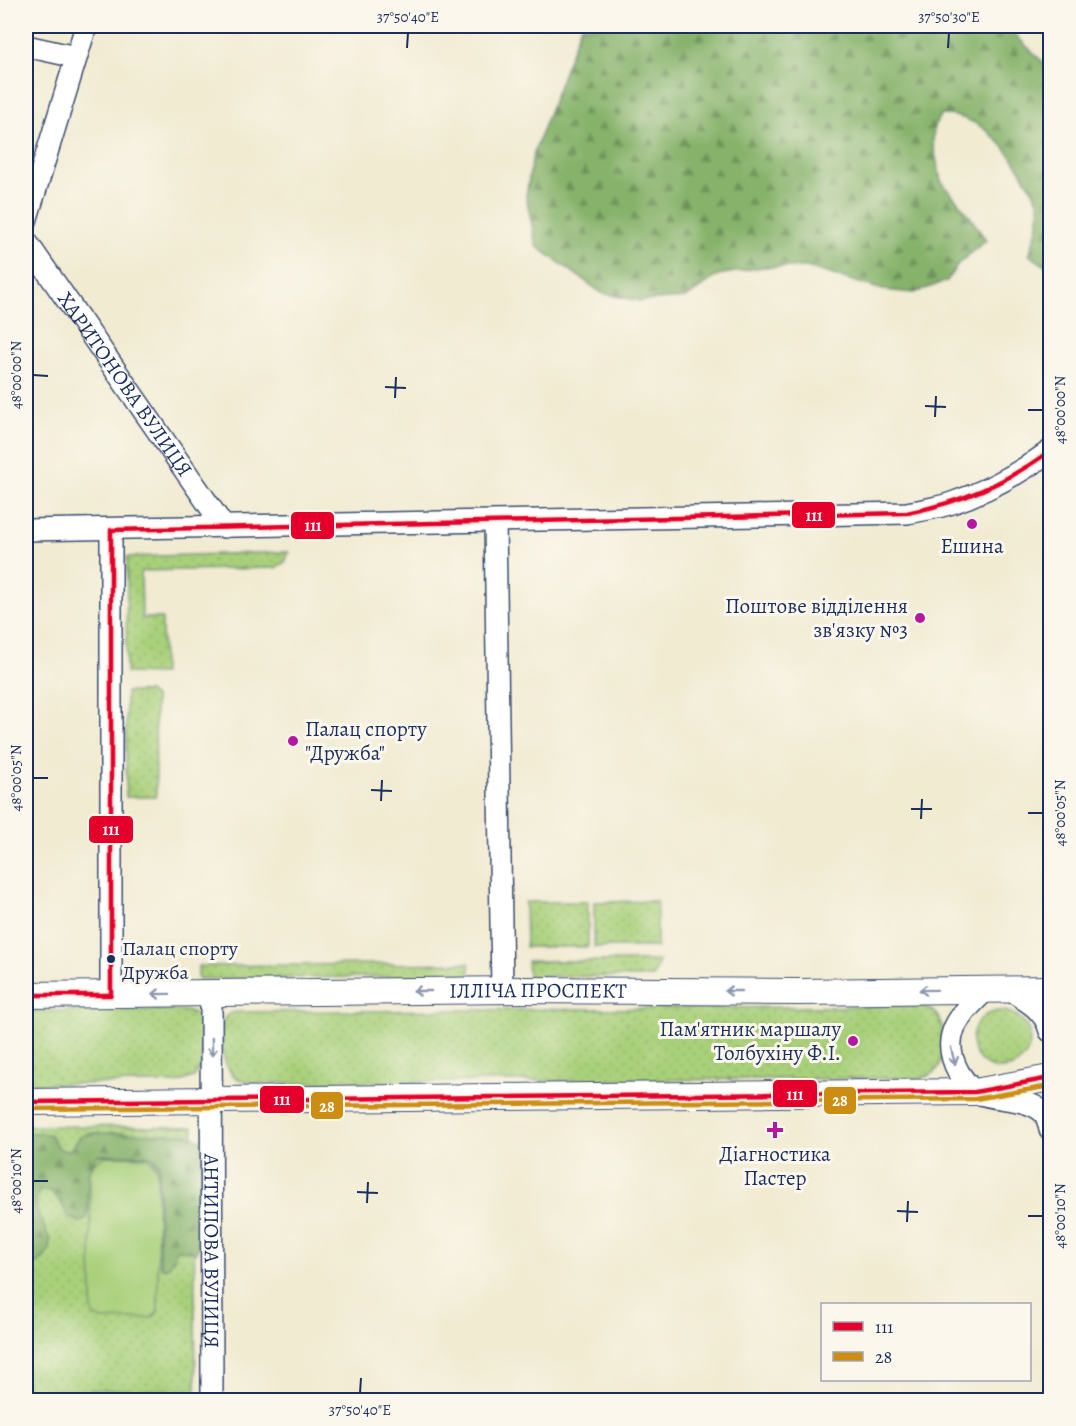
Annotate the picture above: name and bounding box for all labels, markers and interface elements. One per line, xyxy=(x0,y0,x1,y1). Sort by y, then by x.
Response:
text: 37°50'40"E xyxy=(377,7,439,27)
text: 37°50'30"E xyxy=(918,7,980,27)
street label: ХАРИТОНОВА ВУЛИЦЯ xyxy=(51,286,199,482)
text: 48°00'00"N xyxy=(6,341,26,409)
text: 48°00'00"N xyxy=(1050,376,1070,444)
line badge: 111 xyxy=(791,501,836,529)
text: 111 xyxy=(805,505,823,527)
line badge: 111 xyxy=(290,511,335,540)
text: 111 xyxy=(304,515,322,537)
marker: Ешина xyxy=(965,517,979,531)
place label: Ешина xyxy=(940,532,1004,560)
place label: Поштове відділення зв'язку №3 xyxy=(725,592,908,644)
marker: Поштове відділення зв'язку №3 xyxy=(913,611,927,625)
place label: Палац спорту "Дружба" xyxy=(305,715,427,767)
marker: Палац спорту "Дружба" xyxy=(286,734,300,748)
text: 48°00'05"N xyxy=(6,744,26,811)
text: 48°00'05"N xyxy=(1050,779,1070,846)
line badge: 111 xyxy=(88,815,134,844)
text: 111 xyxy=(102,819,120,841)
place label: Палац спорту Дружба xyxy=(122,935,239,986)
marker: Палац спорту Дружба xyxy=(105,953,117,965)
street label: ІЛЛІЧА ПРОСПЕКТ xyxy=(449,976,627,1005)
one-way arrow xyxy=(918,984,938,996)
one-way arrow xyxy=(413,985,433,997)
one-way arrow xyxy=(723,985,743,997)
one-way arrow xyxy=(151,988,171,1000)
place label: Пам'ятник маршалу Толбухіну Ф.І. xyxy=(659,1015,841,1067)
marker: Пам'ятник маршалу Толбухіну Ф.І. xyxy=(846,1034,860,1048)
one-way arrow xyxy=(206,1036,218,1056)
one-way arrow xyxy=(947,1046,959,1065)
line badge: 111 xyxy=(772,1079,818,1108)
text: 111 xyxy=(786,1084,804,1106)
line badge: 111 xyxy=(259,1085,305,1114)
line badge: 28 xyxy=(823,1086,857,1115)
text: 111 xyxy=(273,1089,291,1111)
text: 28 xyxy=(832,1090,848,1112)
line badge: 28 xyxy=(310,1091,344,1120)
text: 28 xyxy=(319,1096,335,1118)
marker: Діагностика Пастер xyxy=(766,1121,784,1139)
place label: Діагностика Пастер xyxy=(719,1140,831,1192)
text: 48°00'10"N xyxy=(6,1148,26,1214)
street label: АНТИПОВА ВУЛИЦЯ xyxy=(197,1153,226,1348)
text: 48°00'10"N xyxy=(1050,1183,1070,1249)
legend xyxy=(821,1303,1031,1381)
text: 111 xyxy=(875,1315,893,1339)
text: 28 xyxy=(875,1345,892,1369)
text: 37°50'40"E xyxy=(329,1400,391,1420)

